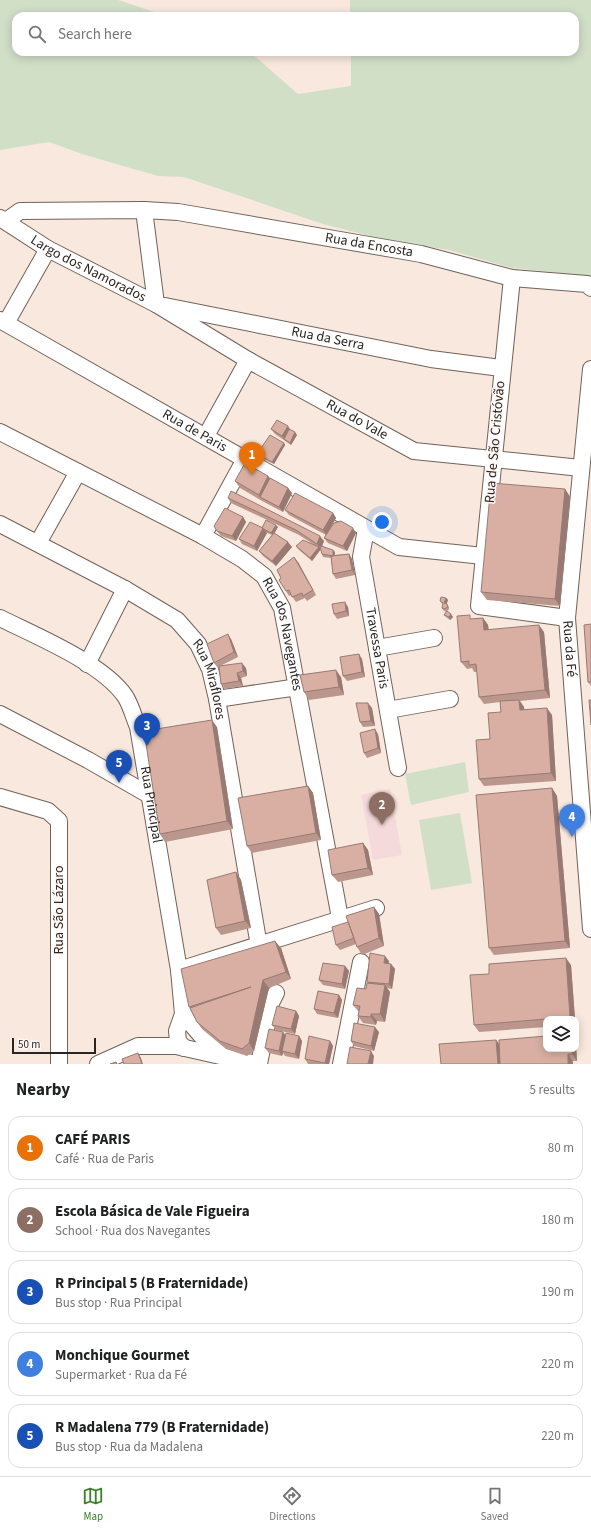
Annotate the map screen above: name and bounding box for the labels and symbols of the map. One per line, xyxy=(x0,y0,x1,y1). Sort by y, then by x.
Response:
street label: Rua da Encosta xyxy=(324,228,415,262)
street label: Largo dos Namorados xyxy=(26,230,150,307)
street label: Rua da Serra xyxy=(290,321,366,355)
street label: Rua de São Cristóvão xyxy=(480,380,510,504)
street label: Rua do Vale xyxy=(322,395,392,445)
street label: Rua de Paris xyxy=(159,404,231,457)
pin: 1 xyxy=(239,442,265,475)
your location xyxy=(372,512,392,532)
street label: Rua dos Navegantes xyxy=(257,574,307,693)
street label: Travessa Paris xyxy=(360,606,394,690)
street label: Rua da Fé xyxy=(557,620,582,678)
street label: Rua Miraflores xyxy=(188,634,230,721)
pin: 3 xyxy=(134,713,160,746)
pin: 5 xyxy=(106,750,132,783)
street label: Rua Principal xyxy=(135,765,167,845)
pin: 2 xyxy=(369,792,395,825)
pin: 4 xyxy=(559,804,585,837)
street label: Rua São Lázaro xyxy=(49,865,69,955)
scale bar xyxy=(12,1036,96,1055)

